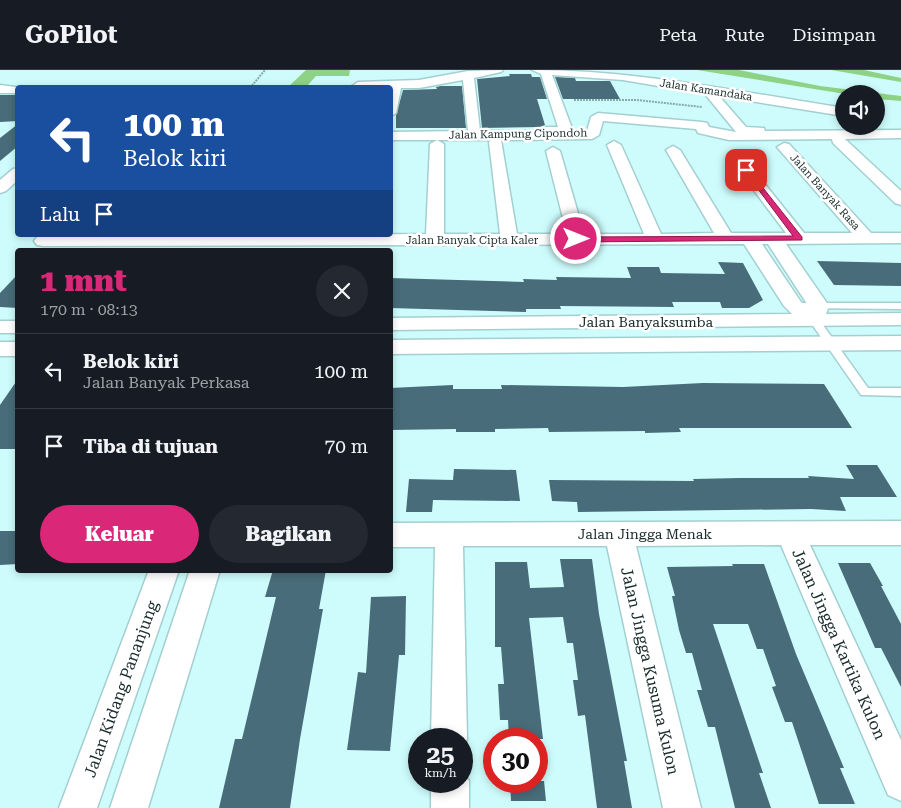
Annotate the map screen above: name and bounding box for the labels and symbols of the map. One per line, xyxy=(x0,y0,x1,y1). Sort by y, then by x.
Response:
street label: Jalan Kamandaka xyxy=(659,76,753,104)
street label: Jalan Kampung Cipondoh xyxy=(449,126,587,142)
pin xyxy=(725,149,767,191)
street label: Jalan Banyak Rasa xyxy=(787,151,863,233)
position arrow xyxy=(549,212,601,264)
street label: Jalan Banyak Cipta Kaler xyxy=(406,234,539,247)
street label: Jalan Banyaksumba xyxy=(579,314,713,330)
street label: Jalan Jingga Menak xyxy=(578,526,712,542)
street label: Jalan Jingga Kartika Kulon xyxy=(788,546,890,742)
street label: Jalan Jingga Kusuma Kulon xyxy=(617,565,683,777)
street label: Jalan Kidang Pananjung xyxy=(80,597,162,780)
speed limit sign: 30 xyxy=(483,728,548,793)

